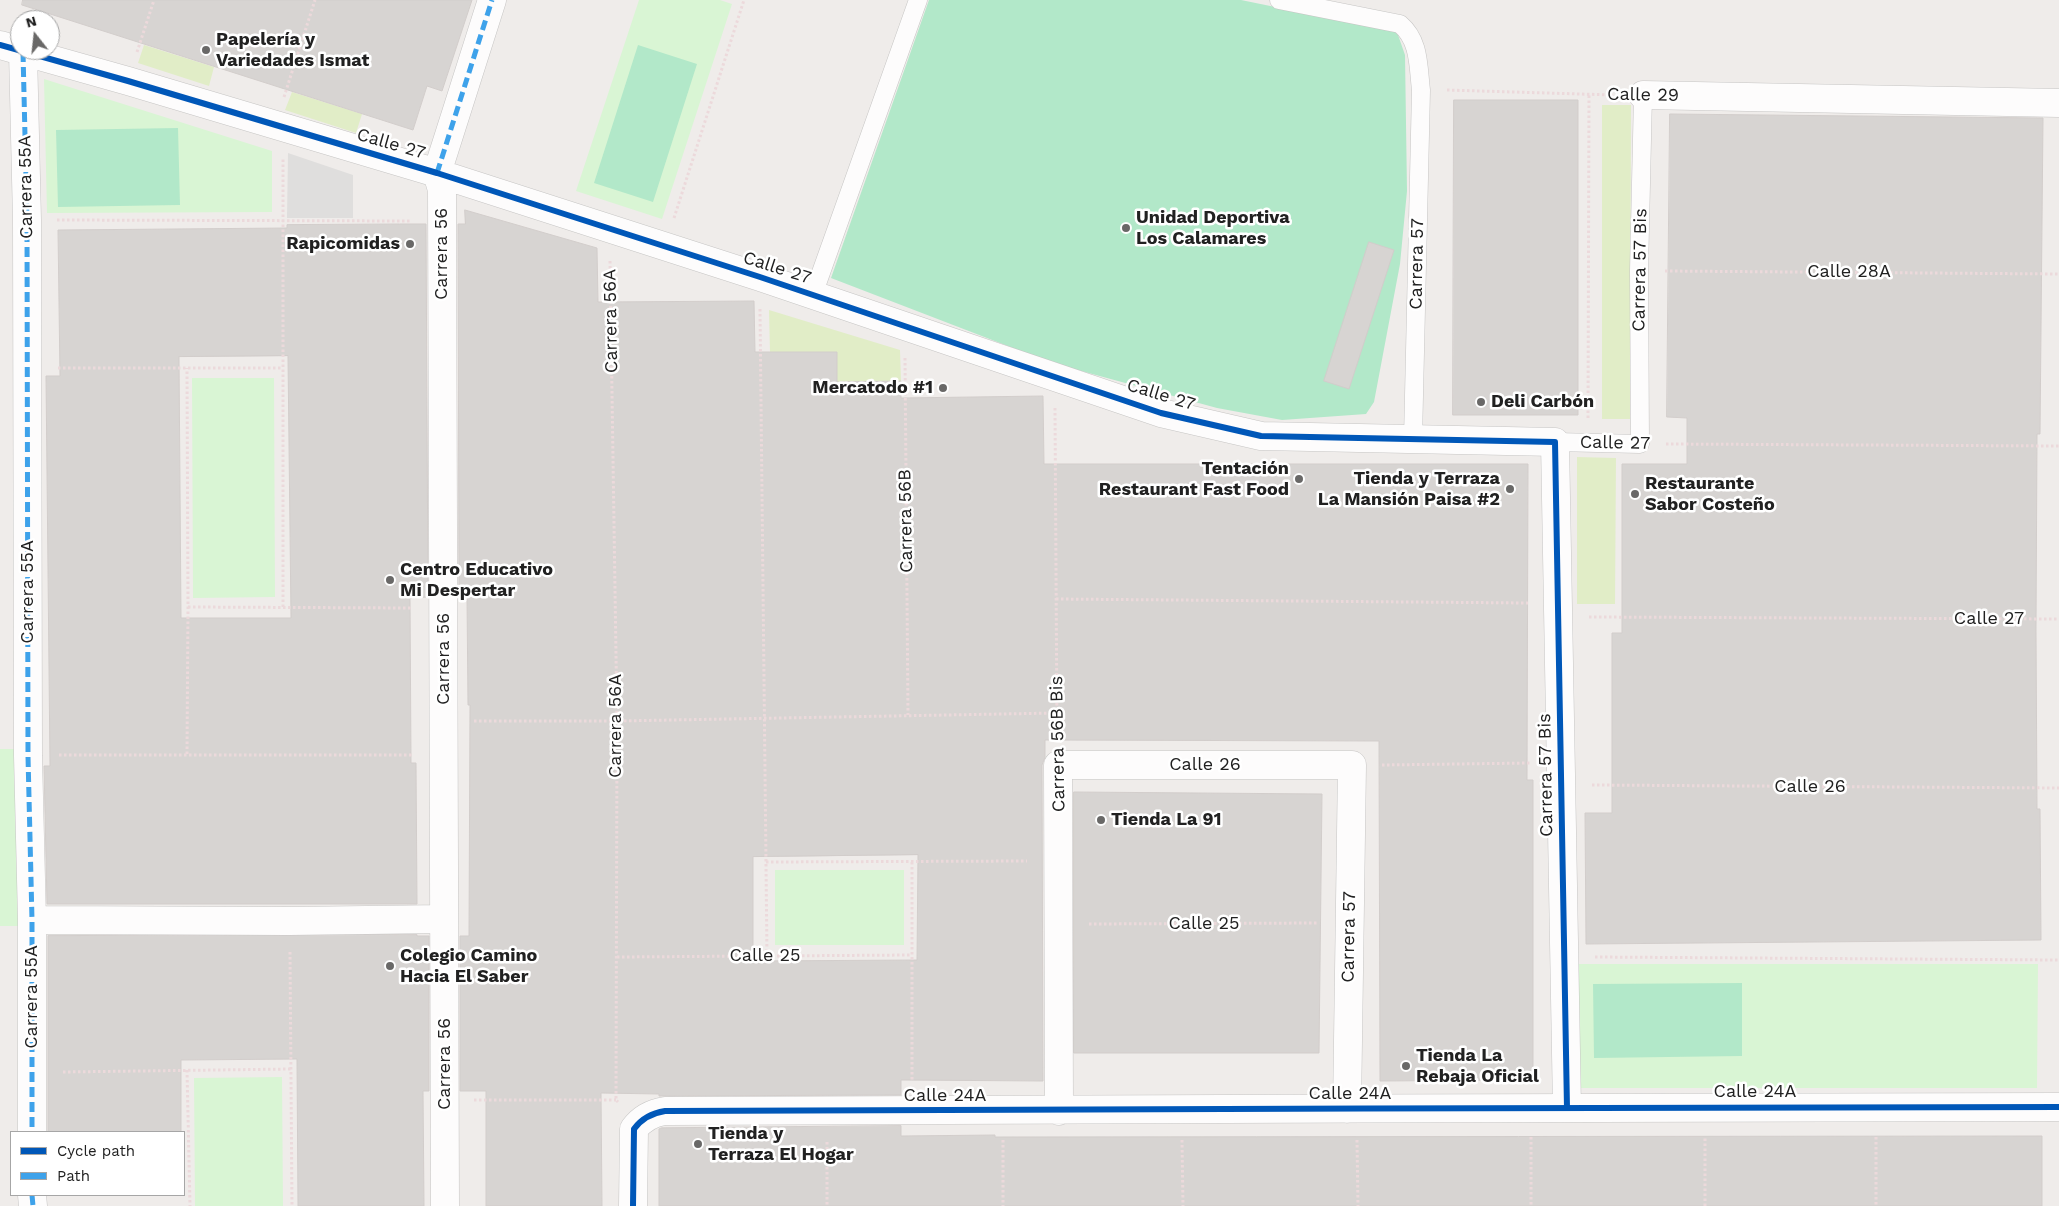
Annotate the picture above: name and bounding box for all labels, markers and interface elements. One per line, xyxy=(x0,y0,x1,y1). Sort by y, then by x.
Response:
north arrow xyxy=(10,10,60,60)
text: N xyxy=(24,12,38,31)
place label: Papelería y Variedades Ismat xyxy=(216,29,369,72)
marker: Papelería y Variedades Ismat xyxy=(200,44,212,56)
street label: Calle 29 xyxy=(1607,84,1679,106)
street label: Calle 27 xyxy=(354,124,428,164)
street label: Carrera 55A xyxy=(14,135,38,239)
place label: Unidad Deportiva Los Calamares xyxy=(1136,207,1290,250)
street label: Carrera 56 xyxy=(431,208,453,300)
street label: Carrera 57 Bis xyxy=(1628,208,1652,332)
street label: Carrera 57 xyxy=(1405,218,1429,310)
marker: Unidad Deportiva Los Calamares xyxy=(1120,222,1132,234)
place label: Rapicomidas xyxy=(286,233,400,255)
marker: Rapicomidas xyxy=(404,238,416,250)
street label: Calle 27 xyxy=(740,247,814,289)
street label: Calle 28A xyxy=(1807,261,1891,283)
street label: Carrera 56A xyxy=(599,269,623,373)
street label: Calle 27 xyxy=(1124,374,1198,416)
place label: Mercatodo #1 xyxy=(812,377,933,399)
marker: Mercatodo #1 xyxy=(937,382,949,394)
place label: Deli Carbón xyxy=(1491,391,1594,413)
marker: Deli Carbón xyxy=(1475,396,1487,408)
street label: Calle 27 xyxy=(1580,432,1650,454)
place label: Tentación Restaurant Fast Food xyxy=(1099,458,1289,500)
place label: Tienda y Terraza La Mansión Paisa #2 xyxy=(1318,468,1500,510)
street label: Carrera 56B xyxy=(894,469,918,573)
marker: Tentación Restaurant Fast Food xyxy=(1293,473,1305,485)
place label: Restaurante Sabor Costeño xyxy=(1645,473,1775,516)
marker: Tienda y Terraza La Mansión Paisa #2 xyxy=(1504,483,1516,495)
marker: Restaurante Sabor Costeño xyxy=(1629,488,1641,500)
street label: Carrera 55A xyxy=(17,540,39,644)
place label: Centro Educativo Mi Despertar xyxy=(400,559,553,602)
marker: Centro Educativo Mi Despertar xyxy=(384,574,396,586)
street label: Calle 27 xyxy=(1954,608,2024,630)
street label: Carrera 56 xyxy=(433,613,455,705)
street label: Carrera 56A xyxy=(605,674,627,778)
street label: Carrera 56B Bis xyxy=(1046,676,1070,812)
street label: Carrera 57 Bis xyxy=(1534,713,1558,837)
street label: Calle 26 xyxy=(1169,754,1241,776)
street label: Calle 26 xyxy=(1774,776,1846,798)
place label: Tienda La 91 xyxy=(1111,809,1221,831)
marker: Tienda La 91 xyxy=(1095,814,1107,826)
street label: Carrera 57 xyxy=(1337,891,1361,983)
street label: Calle 25 xyxy=(1168,913,1240,935)
street label: Carrera 55A xyxy=(21,945,43,1049)
place label: Colegio Camino Hacia El Saber xyxy=(400,945,537,988)
street label: Calle 25 xyxy=(729,945,801,967)
marker: Colegio Camino Hacia El Saber xyxy=(384,960,396,972)
street label: Carrera 56 xyxy=(434,1018,456,1110)
place label: Tienda La Rebaja Oficial xyxy=(1416,1045,1539,1088)
marker: Tienda La Rebaja Oficial xyxy=(1400,1060,1412,1072)
street label: Calle 24A xyxy=(1714,1081,1796,1103)
street label: Calle 24A xyxy=(1309,1083,1391,1105)
street label: Calle 24A xyxy=(904,1085,986,1107)
place label: Tienda y Terraza El Hogar xyxy=(708,1123,854,1166)
legend xyxy=(10,1131,185,1196)
marker: Tienda y Terraza El Hogar xyxy=(692,1138,704,1150)
text: Cycle path xyxy=(57,1142,135,1160)
text: Path xyxy=(57,1167,90,1185)

